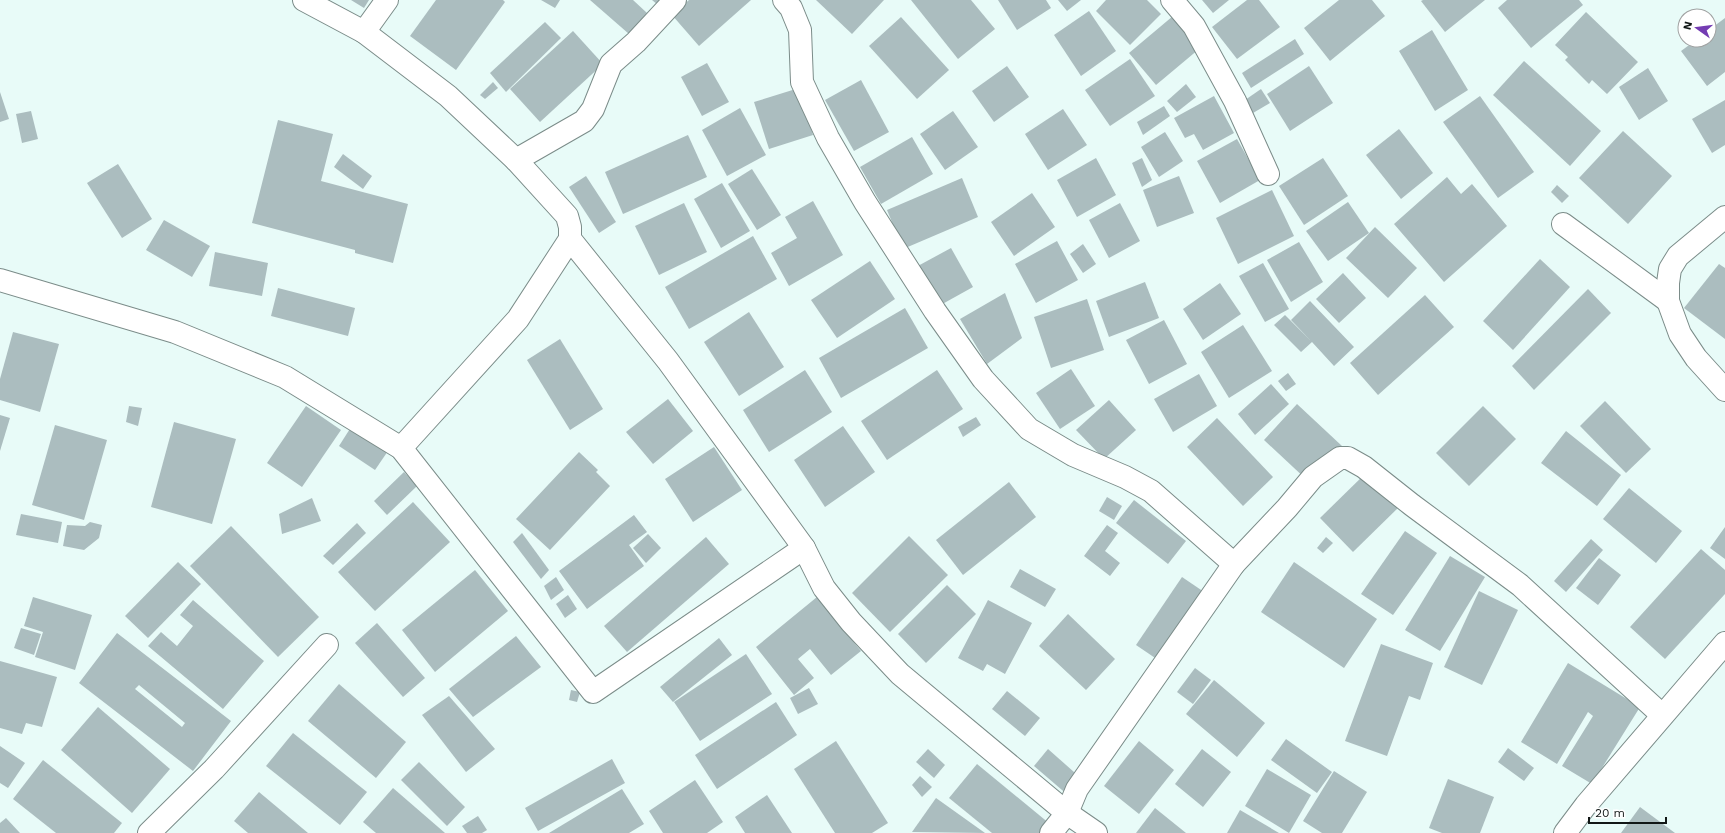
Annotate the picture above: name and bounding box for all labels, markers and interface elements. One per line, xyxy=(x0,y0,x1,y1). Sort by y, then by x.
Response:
north arrow xyxy=(1677,8,1717,48)
text: N xyxy=(1680,20,1695,31)
scale bar xyxy=(1589,799,1666,825)
text: 20 m xyxy=(1595,806,1625,820)

